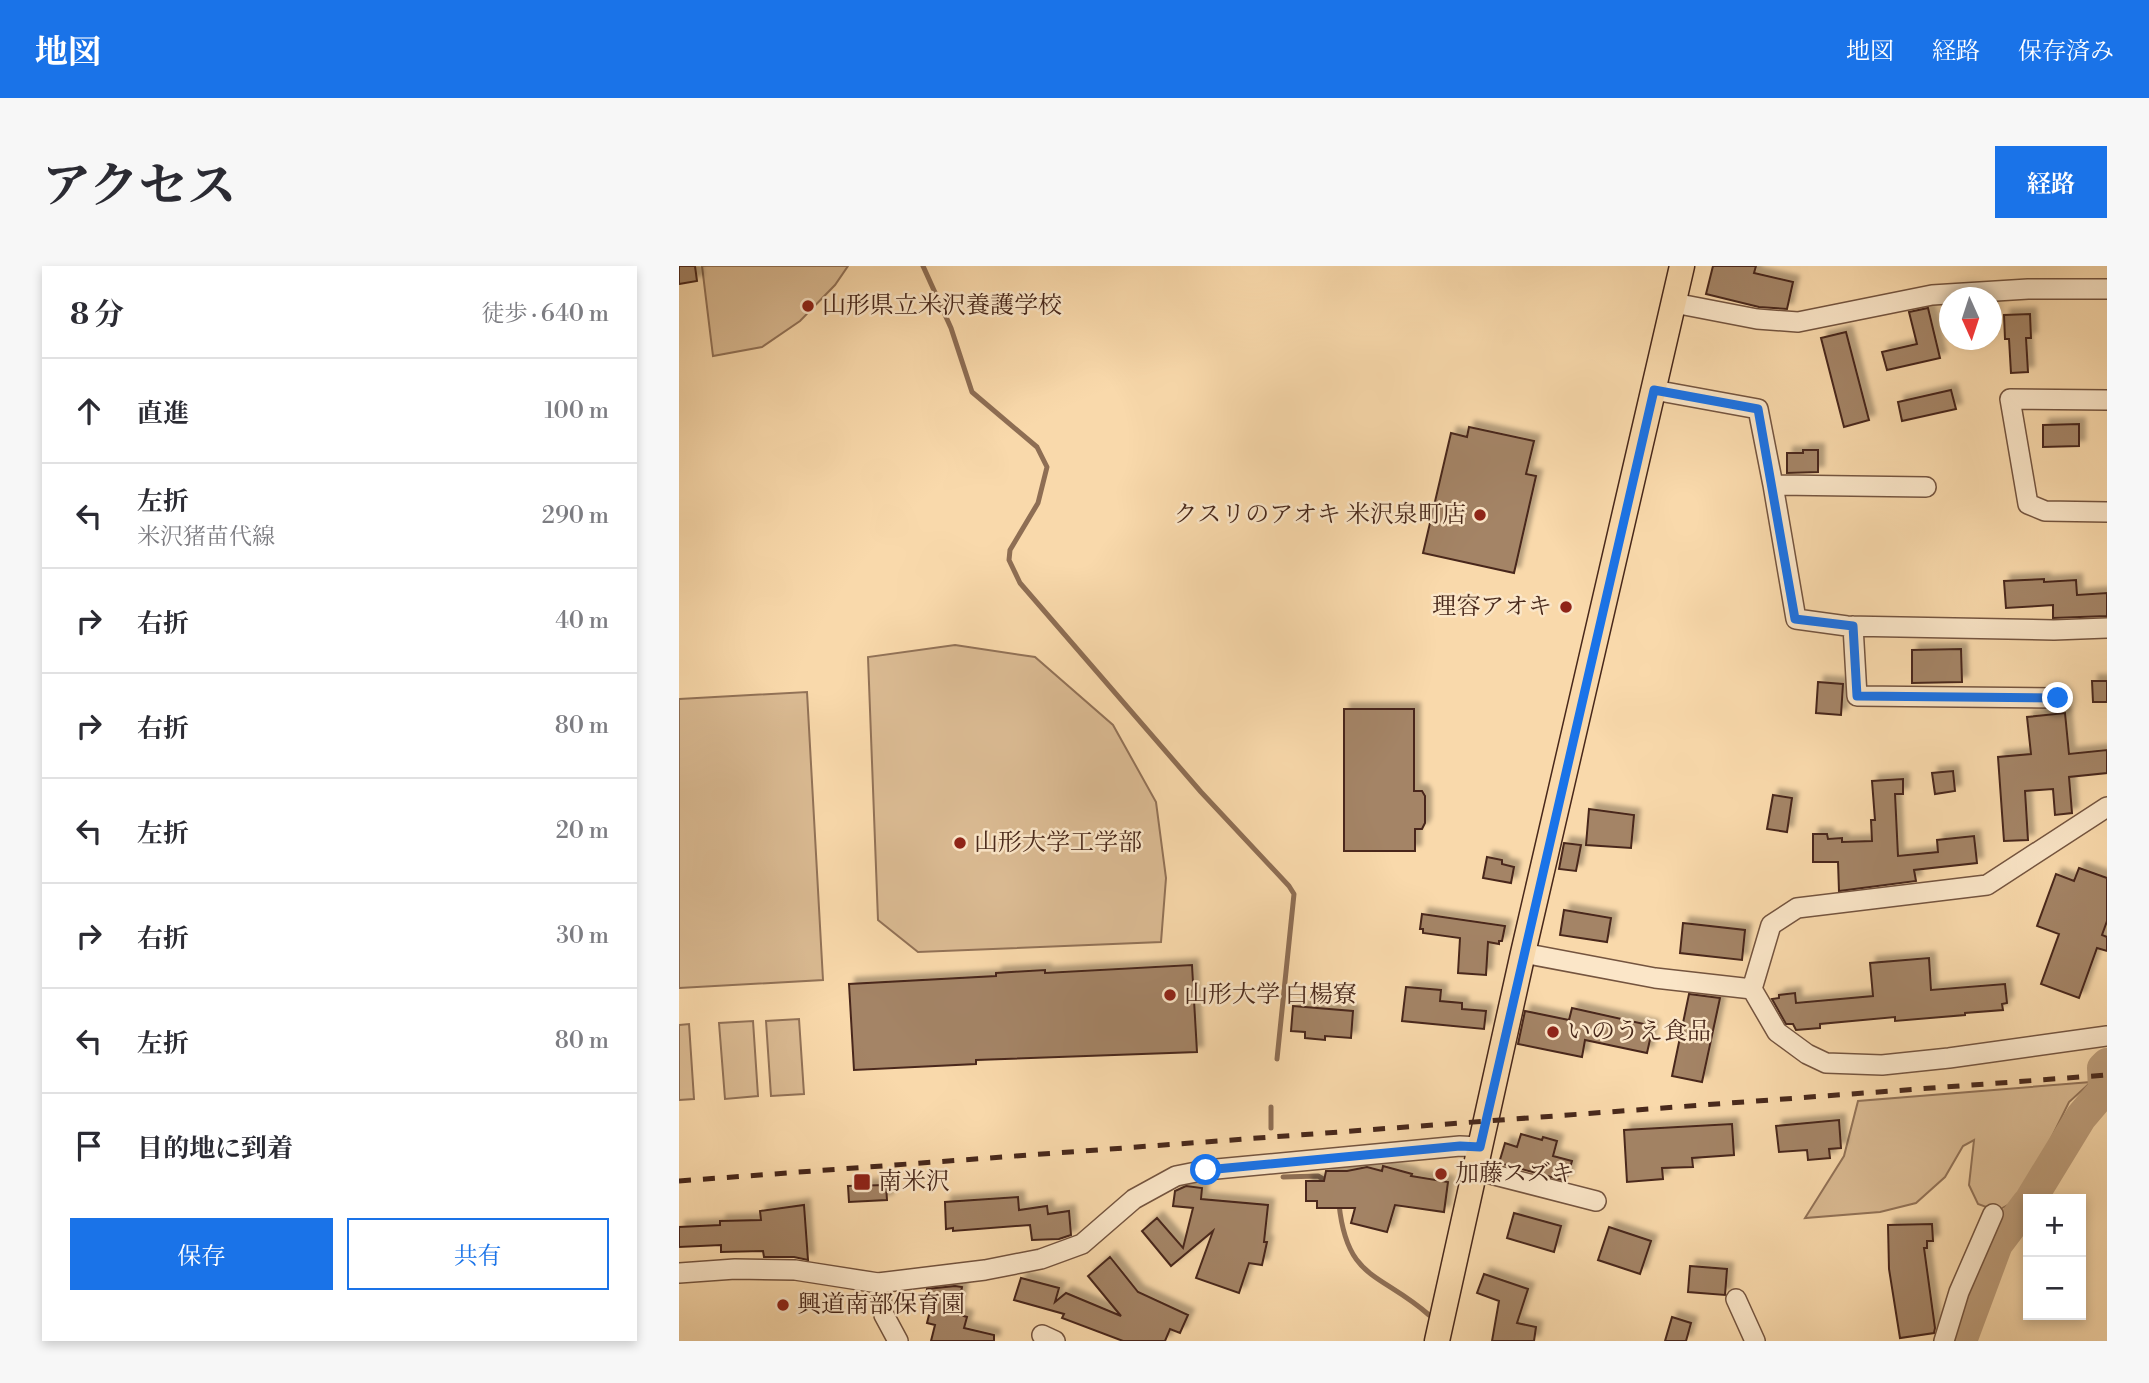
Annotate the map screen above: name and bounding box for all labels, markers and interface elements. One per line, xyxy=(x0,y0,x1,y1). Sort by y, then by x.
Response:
text: 地図 xyxy=(35,33,101,74)
text: 地図 xyxy=(1846,37,1894,67)
text: 経路 xyxy=(1932,37,1980,67)
text: 保存済み xyxy=(2018,37,2114,67)
button: 経路 xyxy=(1995,146,2107,218)
text: アクセス xyxy=(42,157,237,218)
north arrow xyxy=(1939,287,2002,350)
place label: 山形県立米沢養護学校 xyxy=(822,291,1062,321)
text: 8 分 xyxy=(70,296,124,334)
marker: 山形県立米沢養護学校 xyxy=(800,298,816,314)
text: 徒歩 · 640 m xyxy=(481,300,609,328)
icon: ahead xyxy=(70,392,108,430)
text: 100 m xyxy=(544,397,609,425)
text: 直進 xyxy=(137,398,189,430)
text: 左折 xyxy=(137,486,189,518)
icon: left xyxy=(70,497,108,535)
place label: クスリのアオキ 米沢泉町店 xyxy=(1174,500,1466,530)
text: 290 m xyxy=(542,502,609,530)
marker: クスリのアオキ 米沢泉町店 xyxy=(1472,507,1488,523)
text: 米沢猪苗代線 xyxy=(137,523,275,551)
place label: 理容アオキ xyxy=(1432,592,1552,622)
marker: 理容アオキ xyxy=(1558,599,1574,615)
icon: right xyxy=(70,602,108,640)
text: 40 m xyxy=(555,607,609,635)
text: 右折 xyxy=(137,608,189,640)
route end xyxy=(2042,682,2073,713)
icon: right xyxy=(70,707,108,745)
text: 80 m xyxy=(555,712,609,740)
text: 右折 xyxy=(137,713,189,745)
icon: left xyxy=(70,812,108,850)
text: 20 m xyxy=(556,817,609,845)
text: 左折 xyxy=(137,818,189,850)
place label: 山形大学工学部 xyxy=(974,828,1142,858)
marker: 山形大学工学部 xyxy=(952,835,968,851)
icon: right xyxy=(70,917,108,955)
text: 30 m xyxy=(556,922,609,950)
text: 右折 xyxy=(137,923,189,955)
place label: 山形大学 白楊寮 xyxy=(1184,980,1357,1010)
marker: 山形大学 白楊寮 xyxy=(1162,987,1178,1003)
place label: いのうえ食品 xyxy=(1567,1017,1711,1047)
icon: left xyxy=(70,1022,108,1060)
marker: いのうえ食品 xyxy=(1545,1024,1561,1040)
text: 80 m xyxy=(555,1027,609,1055)
text: 左折 xyxy=(137,1028,189,1060)
icon: arrive xyxy=(70,1127,108,1165)
text: 目的地に到着 xyxy=(137,1133,293,1165)
route start xyxy=(1190,1154,1221,1185)
place label: 加藤スズキ xyxy=(1455,1159,1575,1189)
marker: 加藤スズキ xyxy=(1433,1166,1449,1182)
place label: 南米沢 xyxy=(878,1167,950,1197)
marker: 南米沢 xyxy=(852,1172,872,1192)
map controls xyxy=(2023,1194,2086,1320)
button: + xyxy=(2023,1194,2086,1257)
button: 保存 xyxy=(70,1218,333,1290)
button: 共有 xyxy=(347,1218,609,1290)
button: − xyxy=(2023,1257,2086,1320)
place label: 興道南部保育園 xyxy=(797,1290,965,1320)
marker: 興道南部保育園 xyxy=(775,1297,791,1313)

